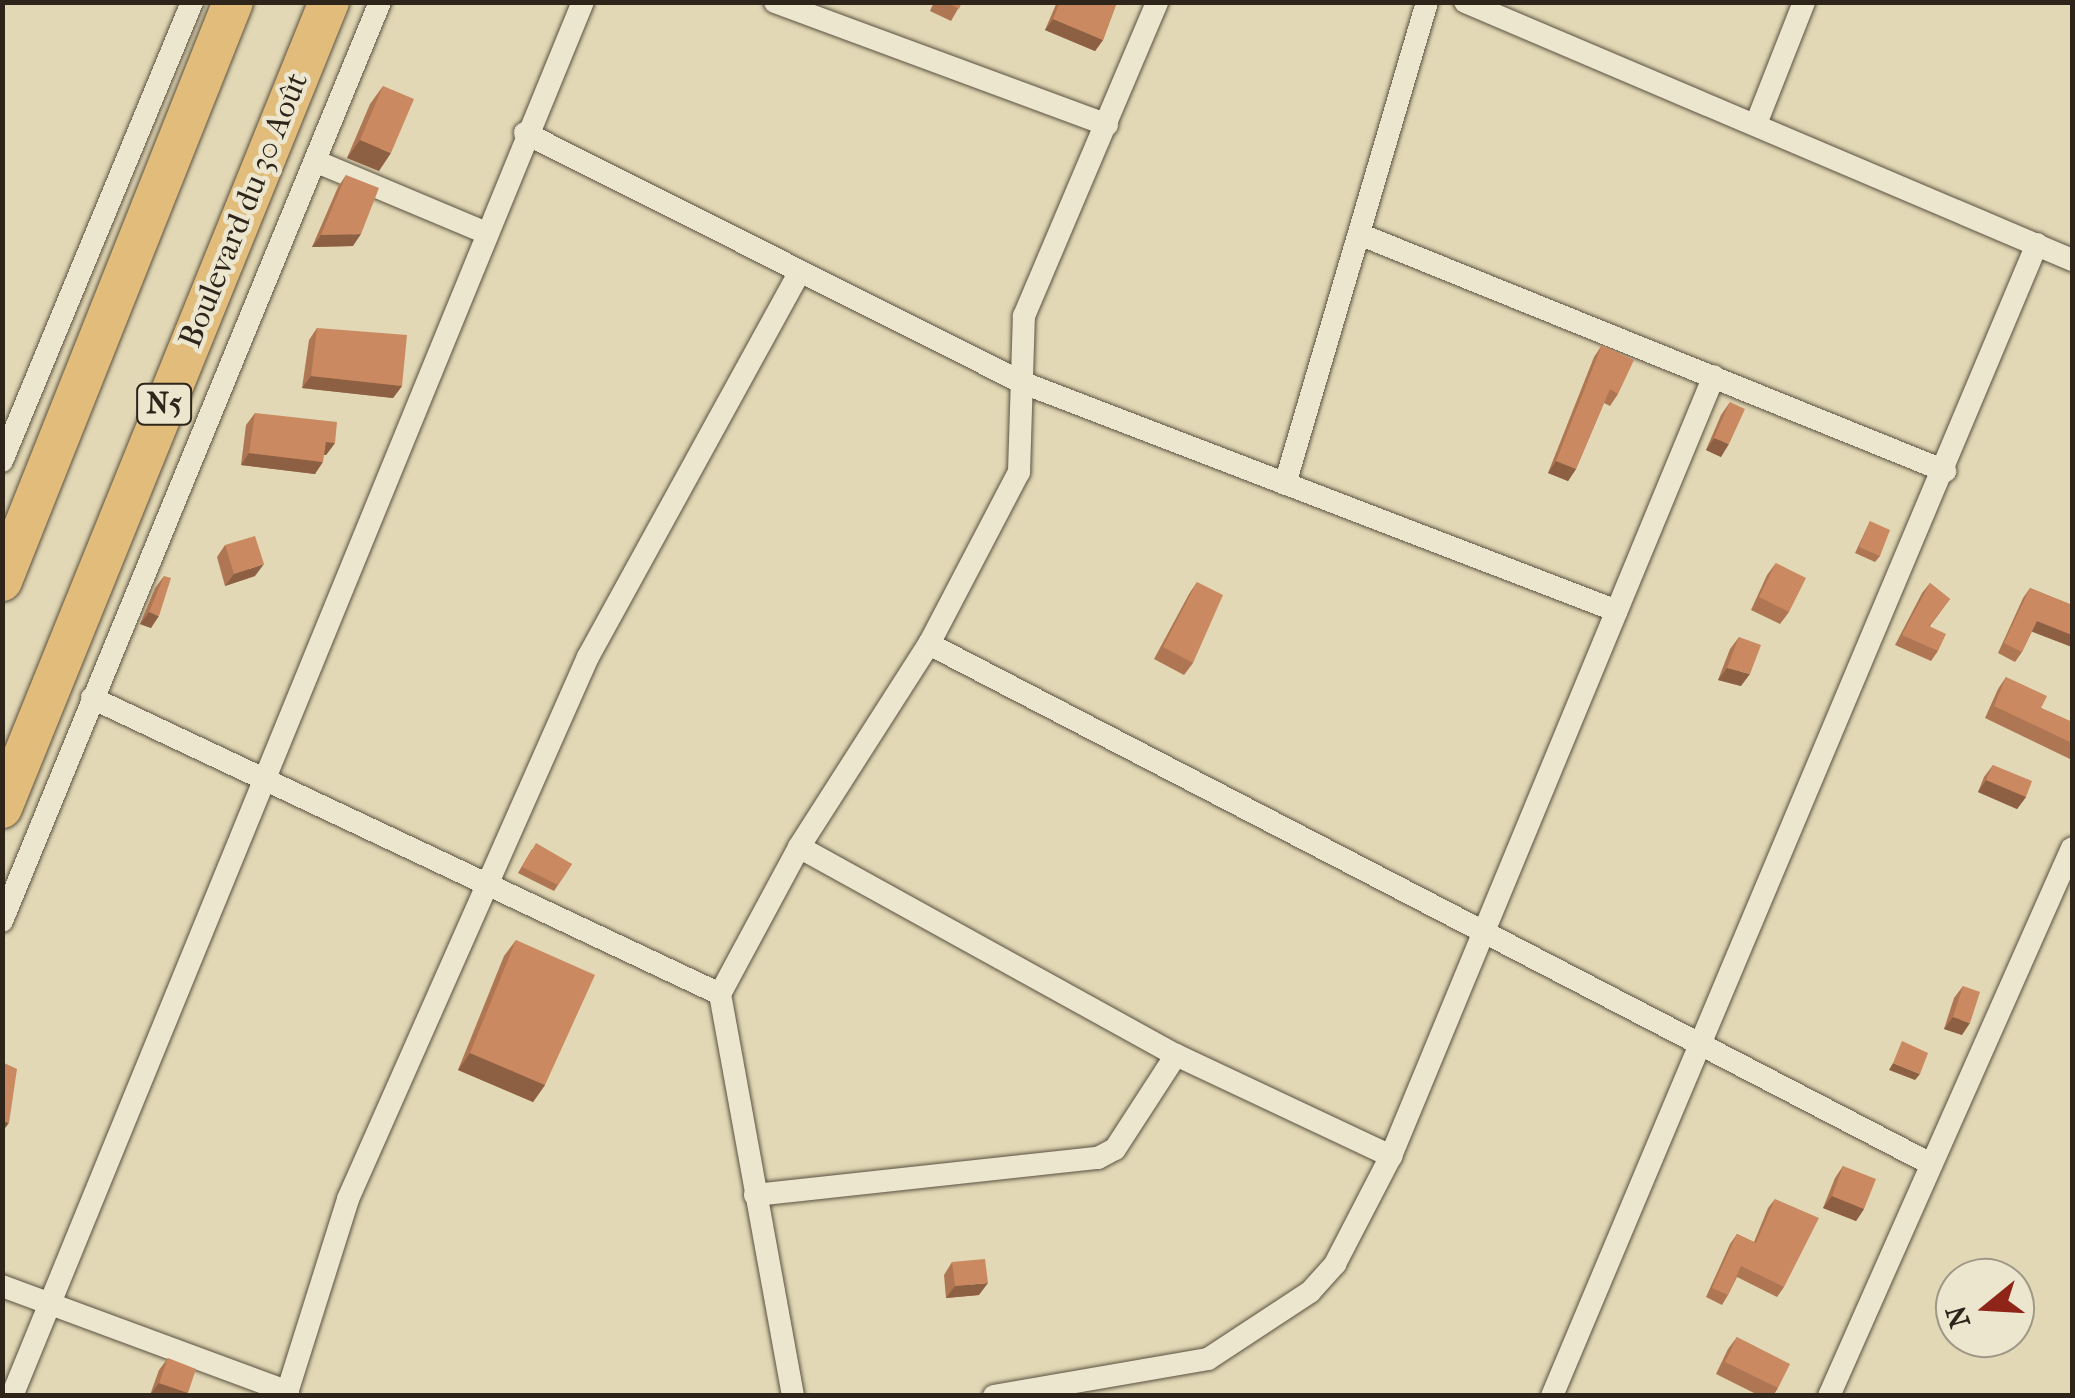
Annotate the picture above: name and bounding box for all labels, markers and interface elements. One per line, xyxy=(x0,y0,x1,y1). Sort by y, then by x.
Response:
street label: Boulevard du 30 Août xyxy=(171,67,317,353)
road number: N5 xyxy=(134,379,194,429)
north arrow xyxy=(1935,1258,2035,1358)
text: N xyxy=(1939,1302,1977,1332)

